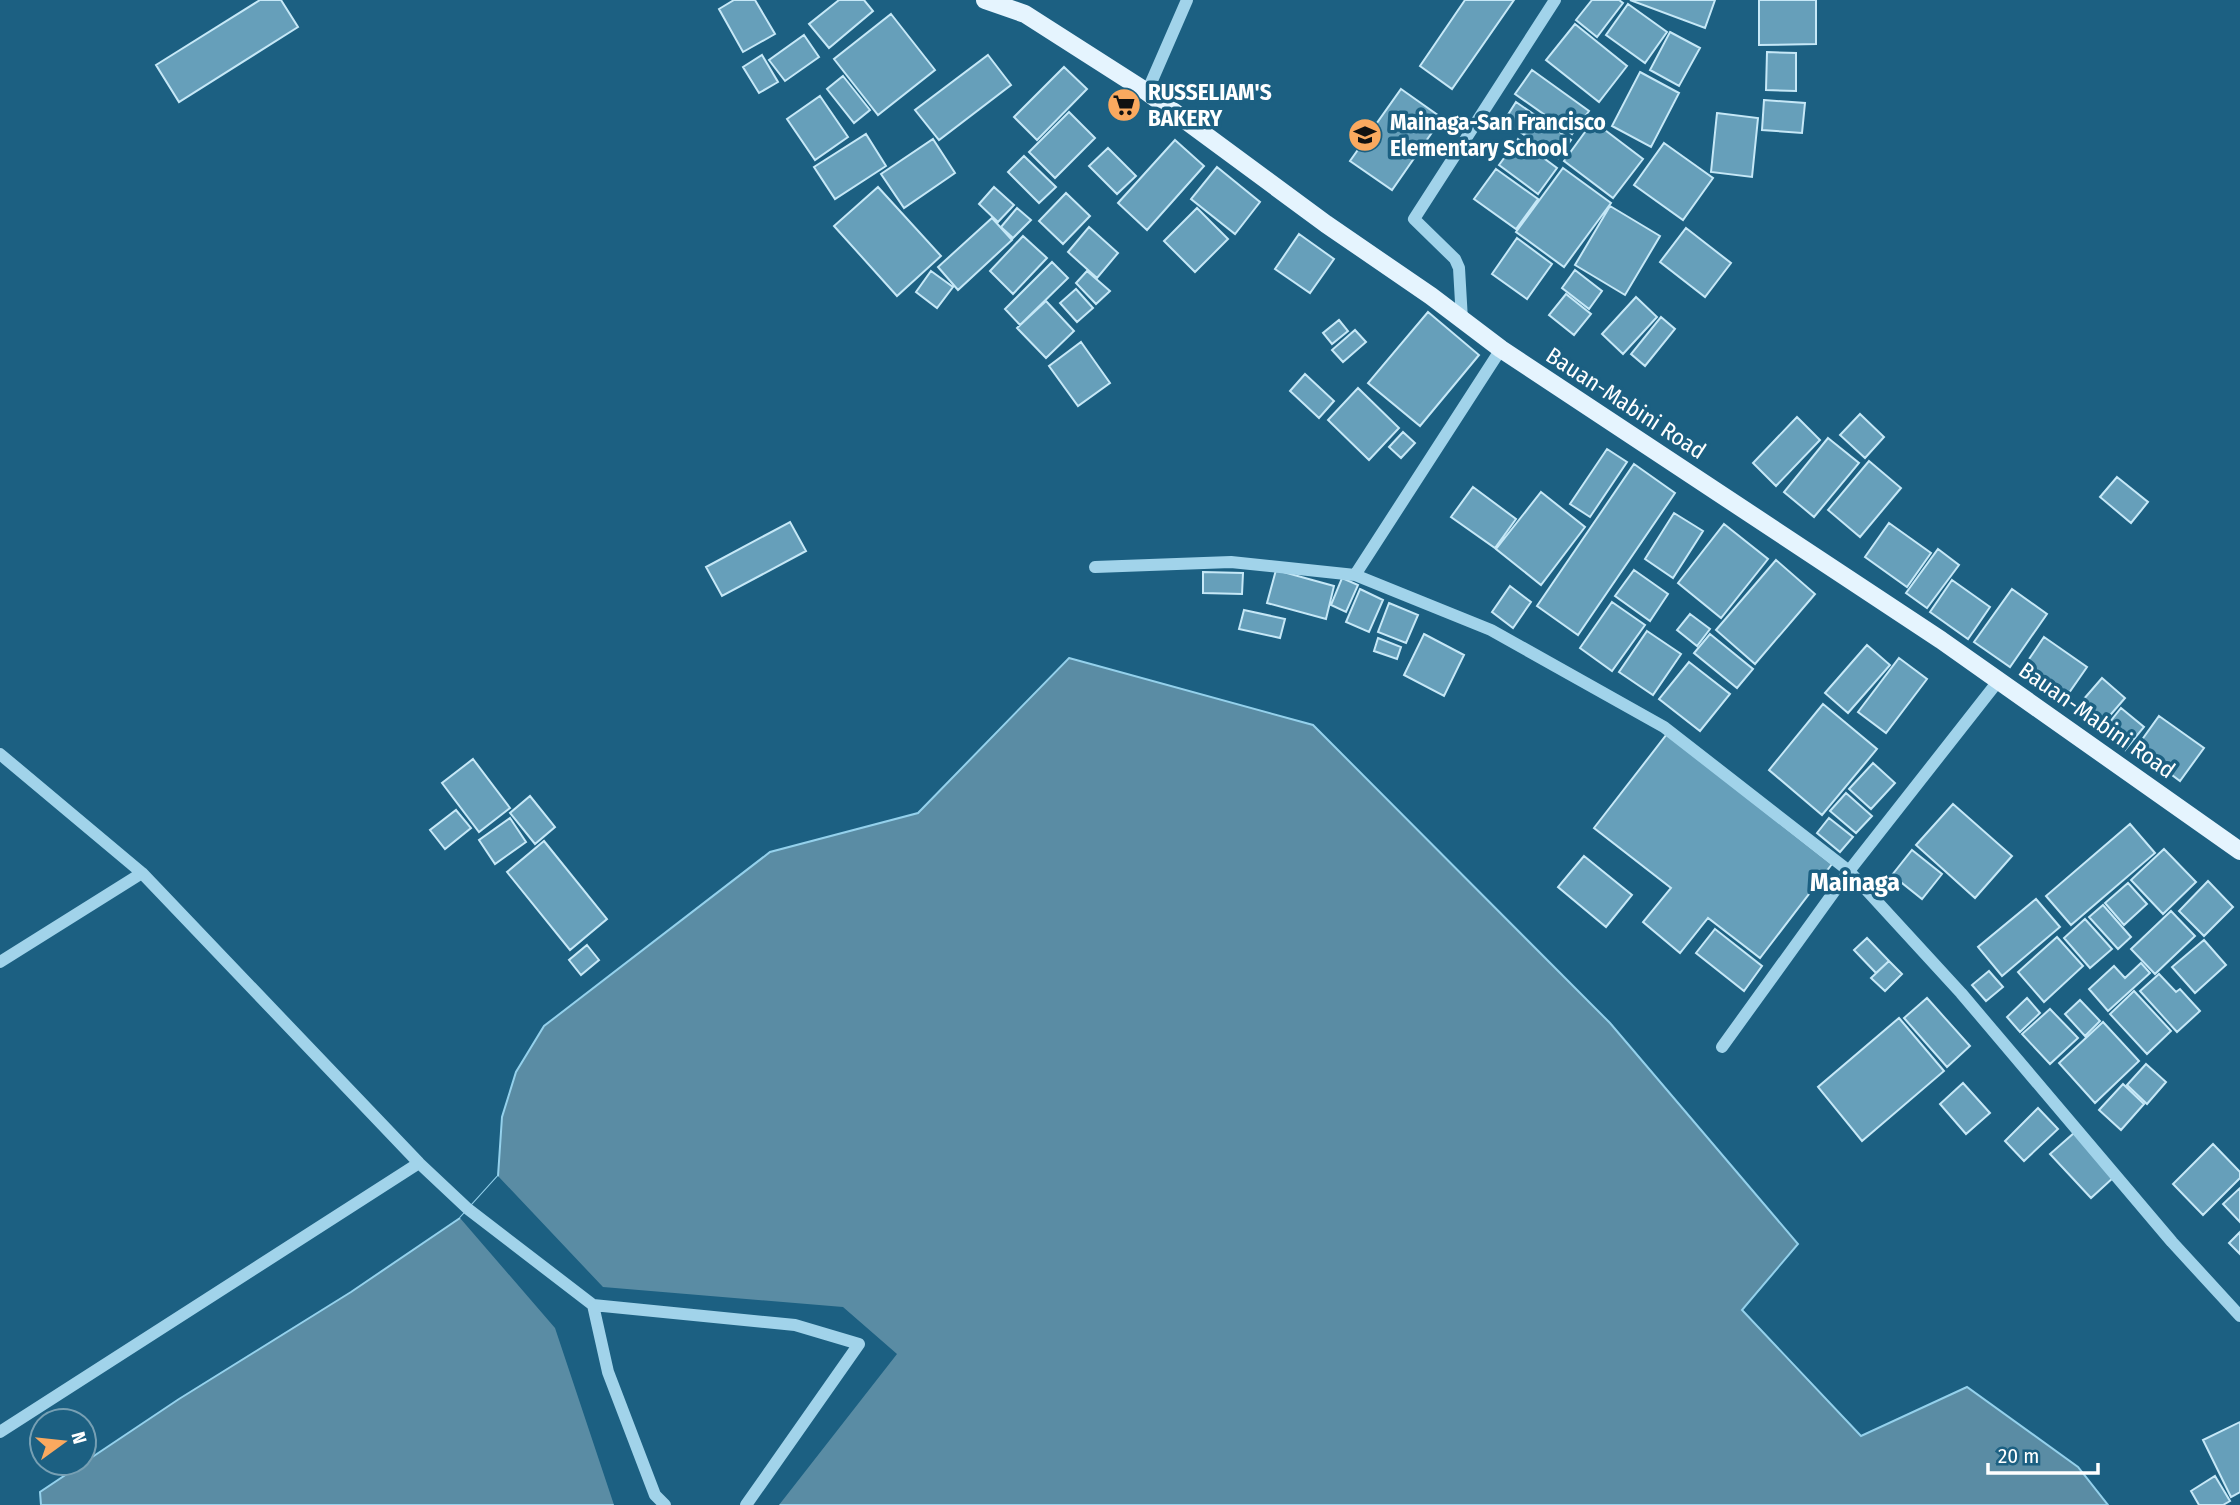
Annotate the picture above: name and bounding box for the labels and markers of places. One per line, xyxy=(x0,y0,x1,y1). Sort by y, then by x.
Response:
place label: RUSSELIAM'S BAKERY xyxy=(1148,78,1272,132)
supermarket icon: RUSSELIAM'S BAKERY xyxy=(1105,86,1143,124)
place label: Mainaga-San Francisco Elementary School xyxy=(1390,108,1606,162)
school or university icon: Mainaga-San Francisco Elementary School xyxy=(1346,116,1384,154)

